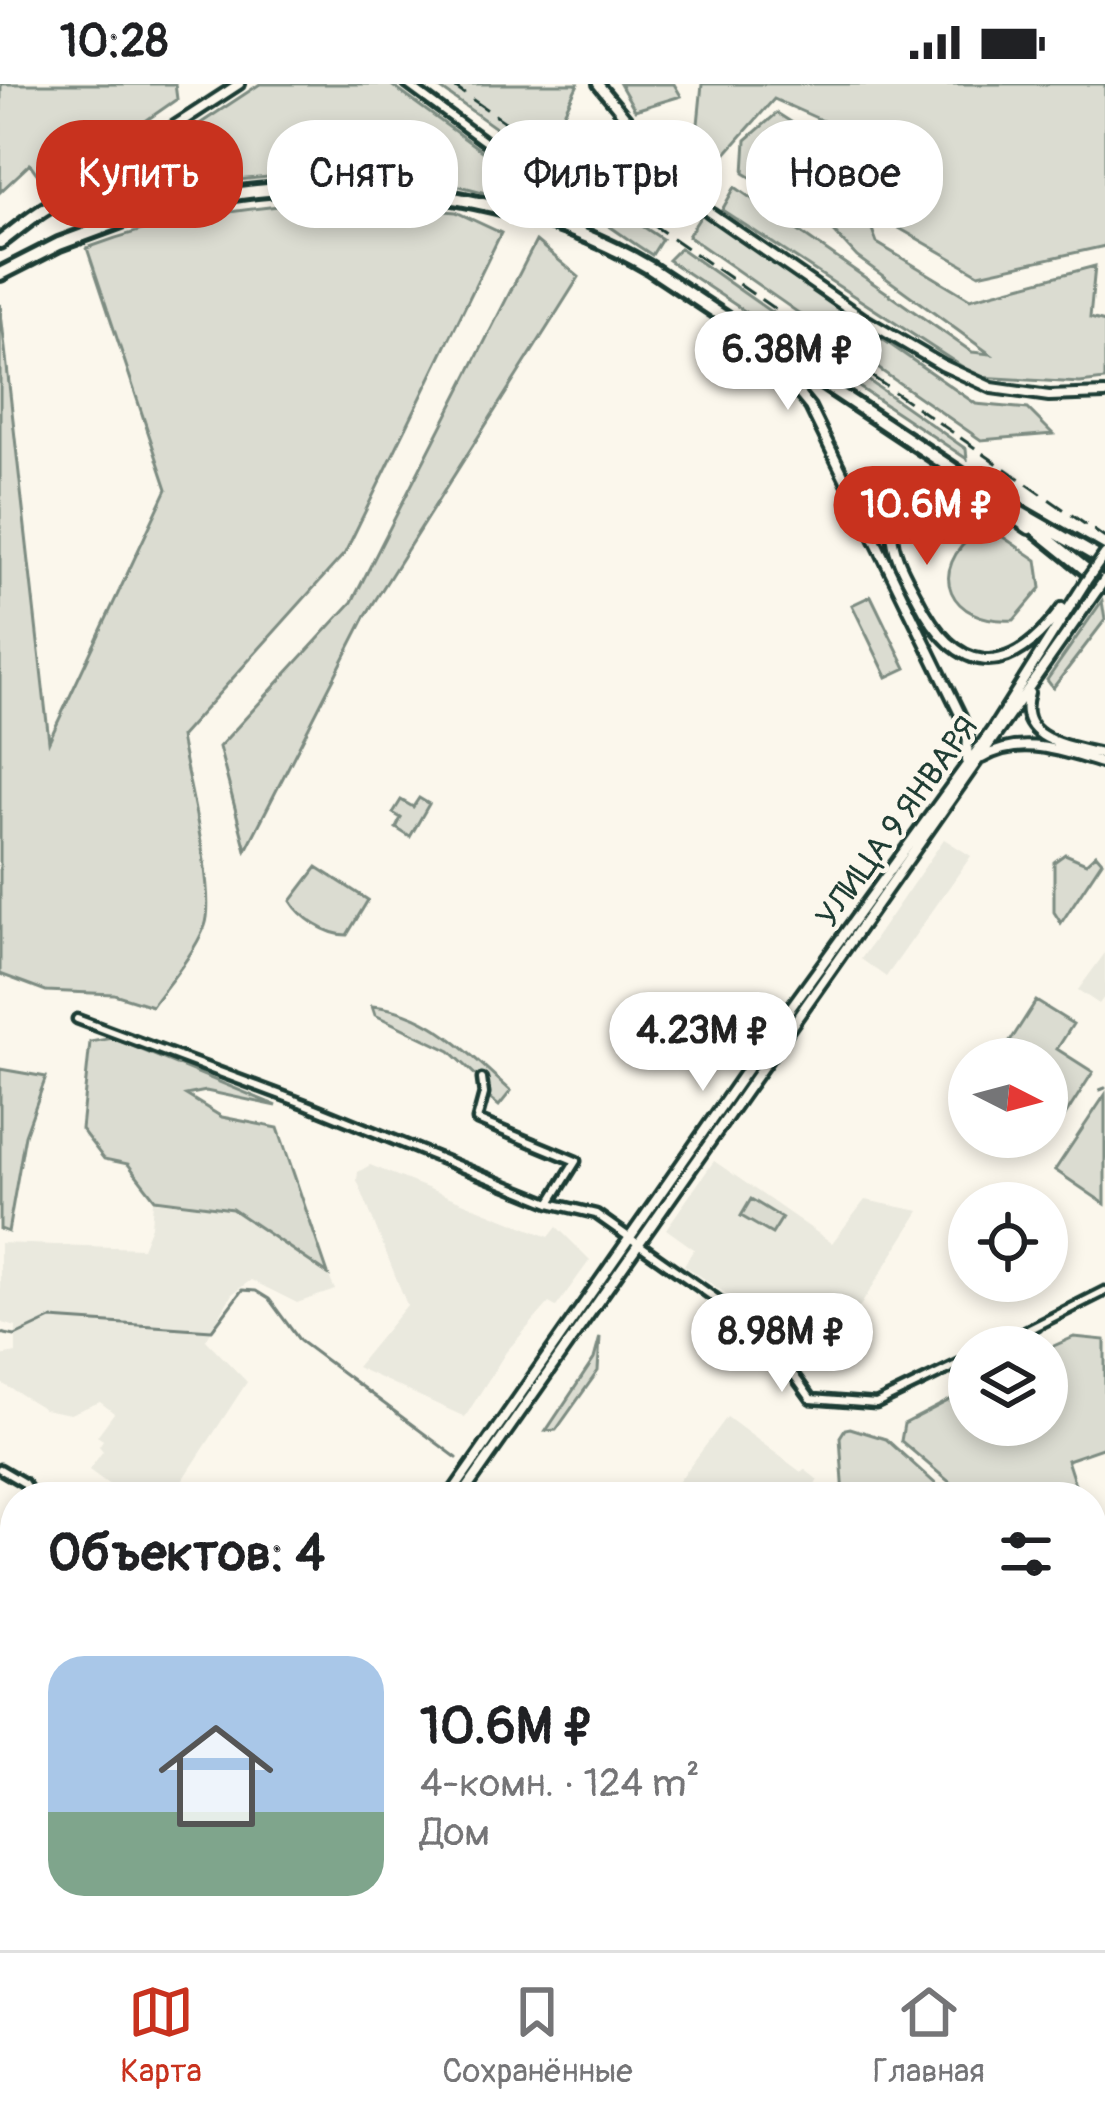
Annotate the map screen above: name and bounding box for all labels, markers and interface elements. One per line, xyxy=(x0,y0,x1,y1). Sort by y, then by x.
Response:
text: 10:28 xyxy=(60,14,168,70)
chip: Купить xyxy=(36,120,243,228)
chip: Снять xyxy=(267,120,458,228)
chip: Фильтры xyxy=(482,120,722,228)
chip: Новое xyxy=(746,120,943,228)
pin: 6.38M ₽ xyxy=(677,311,899,413)
text: 6.38M ₽ xyxy=(722,325,854,374)
pin: 10.6M ₽ xyxy=(816,466,1038,568)
text: 10.6M ₽ xyxy=(860,480,994,529)
street label: УЛИЦА 9 ЯНВАРЯ xyxy=(807,708,988,936)
pin: 4.23M ₽ xyxy=(592,992,814,1094)
text: 4.23M ₽ xyxy=(636,1006,770,1055)
north arrow xyxy=(948,1038,1068,1158)
map controls xyxy=(948,1038,1068,1446)
button: locate xyxy=(948,1182,1068,1302)
pin: 8.98M ₽ xyxy=(671,1293,893,1395)
text: 8.98M ₽ xyxy=(718,1307,846,1356)
button: layers xyxy=(948,1326,1068,1446)
icon: filters xyxy=(993,1521,1059,1587)
text: Объектов: 4 xyxy=(48,1522,325,1586)
text: 10.6M ₽ xyxy=(420,1695,594,1759)
icon: home xyxy=(144,1704,288,1848)
text: 4-комн. · 124 m² xyxy=(420,1759,700,1808)
text: Дом xyxy=(420,1808,490,1857)
tab: Карта xyxy=(120,1979,202,2092)
tab: Сохранённые xyxy=(442,1979,632,2092)
tab: Главная xyxy=(873,1979,985,2092)

